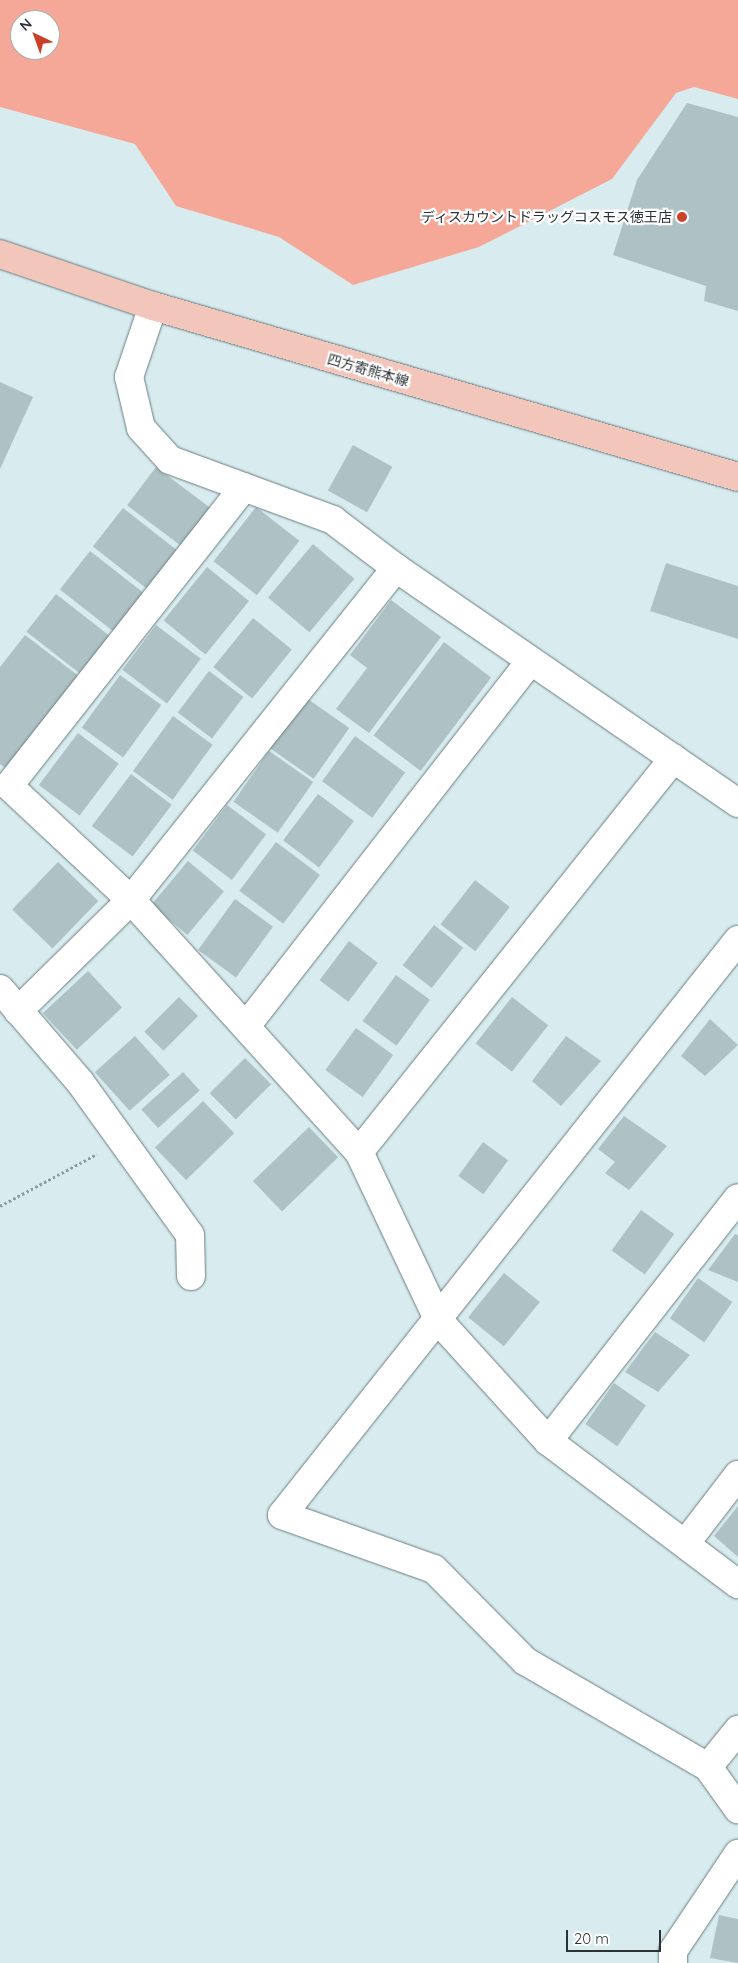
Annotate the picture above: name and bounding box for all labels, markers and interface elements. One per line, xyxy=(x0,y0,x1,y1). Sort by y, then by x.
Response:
north arrow xyxy=(10,10,60,60)
text: N xyxy=(16,14,35,35)
place label: ディスカウントドラッグコスモス徳王店 xyxy=(420,209,672,225)
marker: ディスカウントドラッグコスモス徳王店 xyxy=(676,211,688,223)
street label: 四方寄熊本線 xyxy=(325,350,411,390)
scale bar xyxy=(568,1920,663,1952)
text: 20 m xyxy=(574,1929,609,1948)

